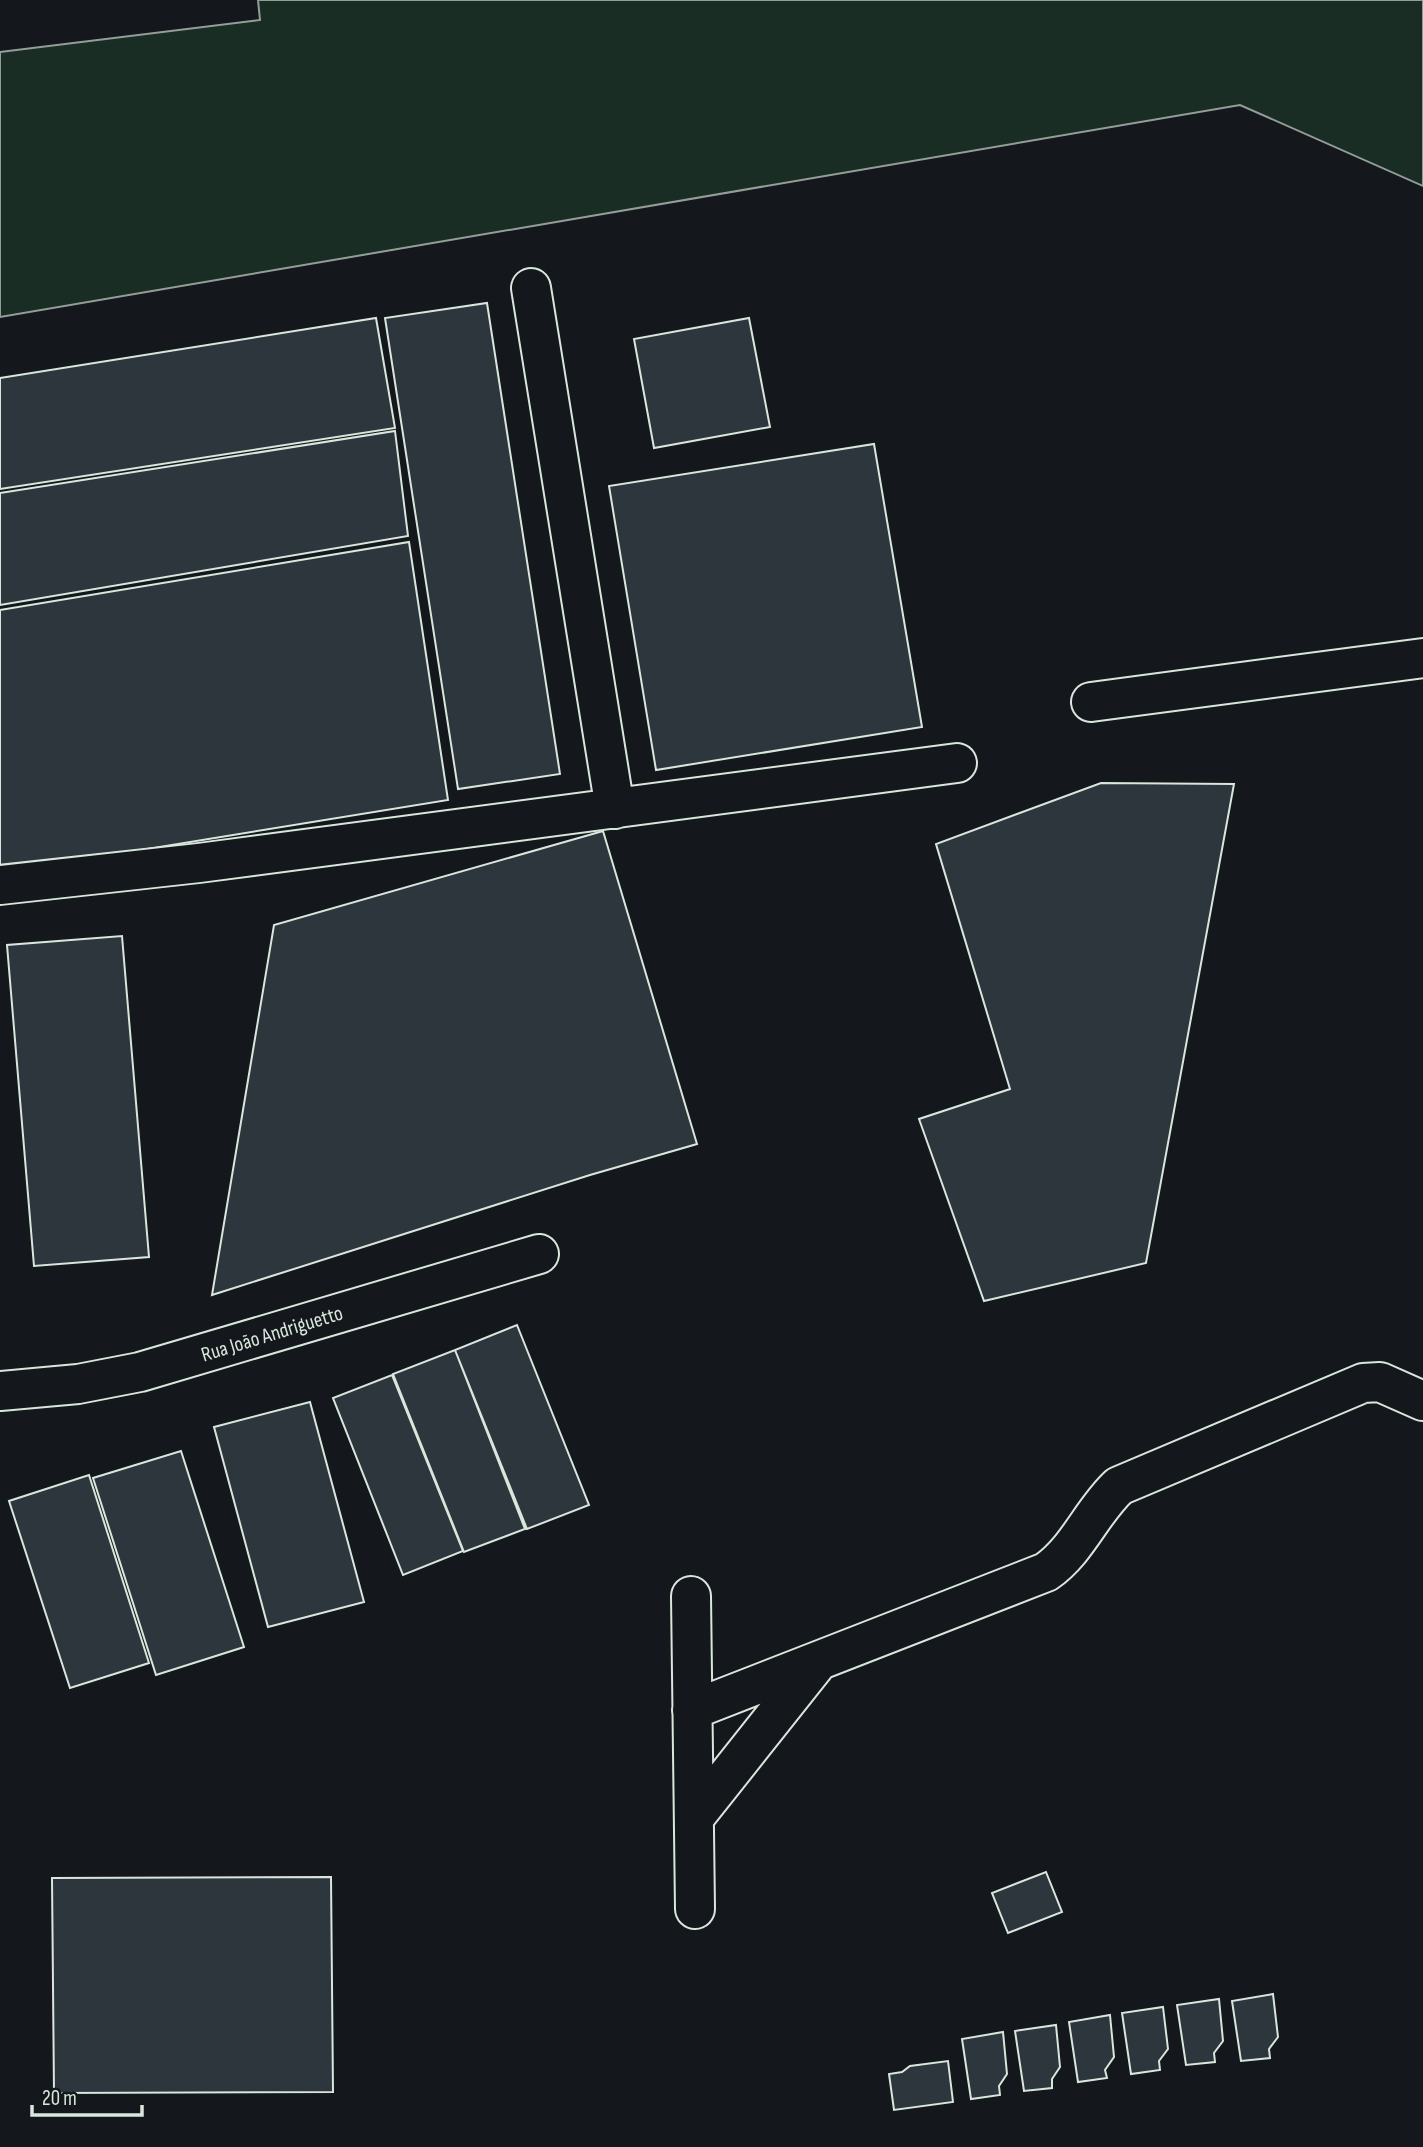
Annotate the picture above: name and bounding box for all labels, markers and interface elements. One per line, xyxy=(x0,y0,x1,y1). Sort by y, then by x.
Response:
street label: Rua João Andriguetto xyxy=(198,1301,346,1367)
scale bar xyxy=(32,2074,142,2118)
text: 20 m xyxy=(42,2086,77,2111)

